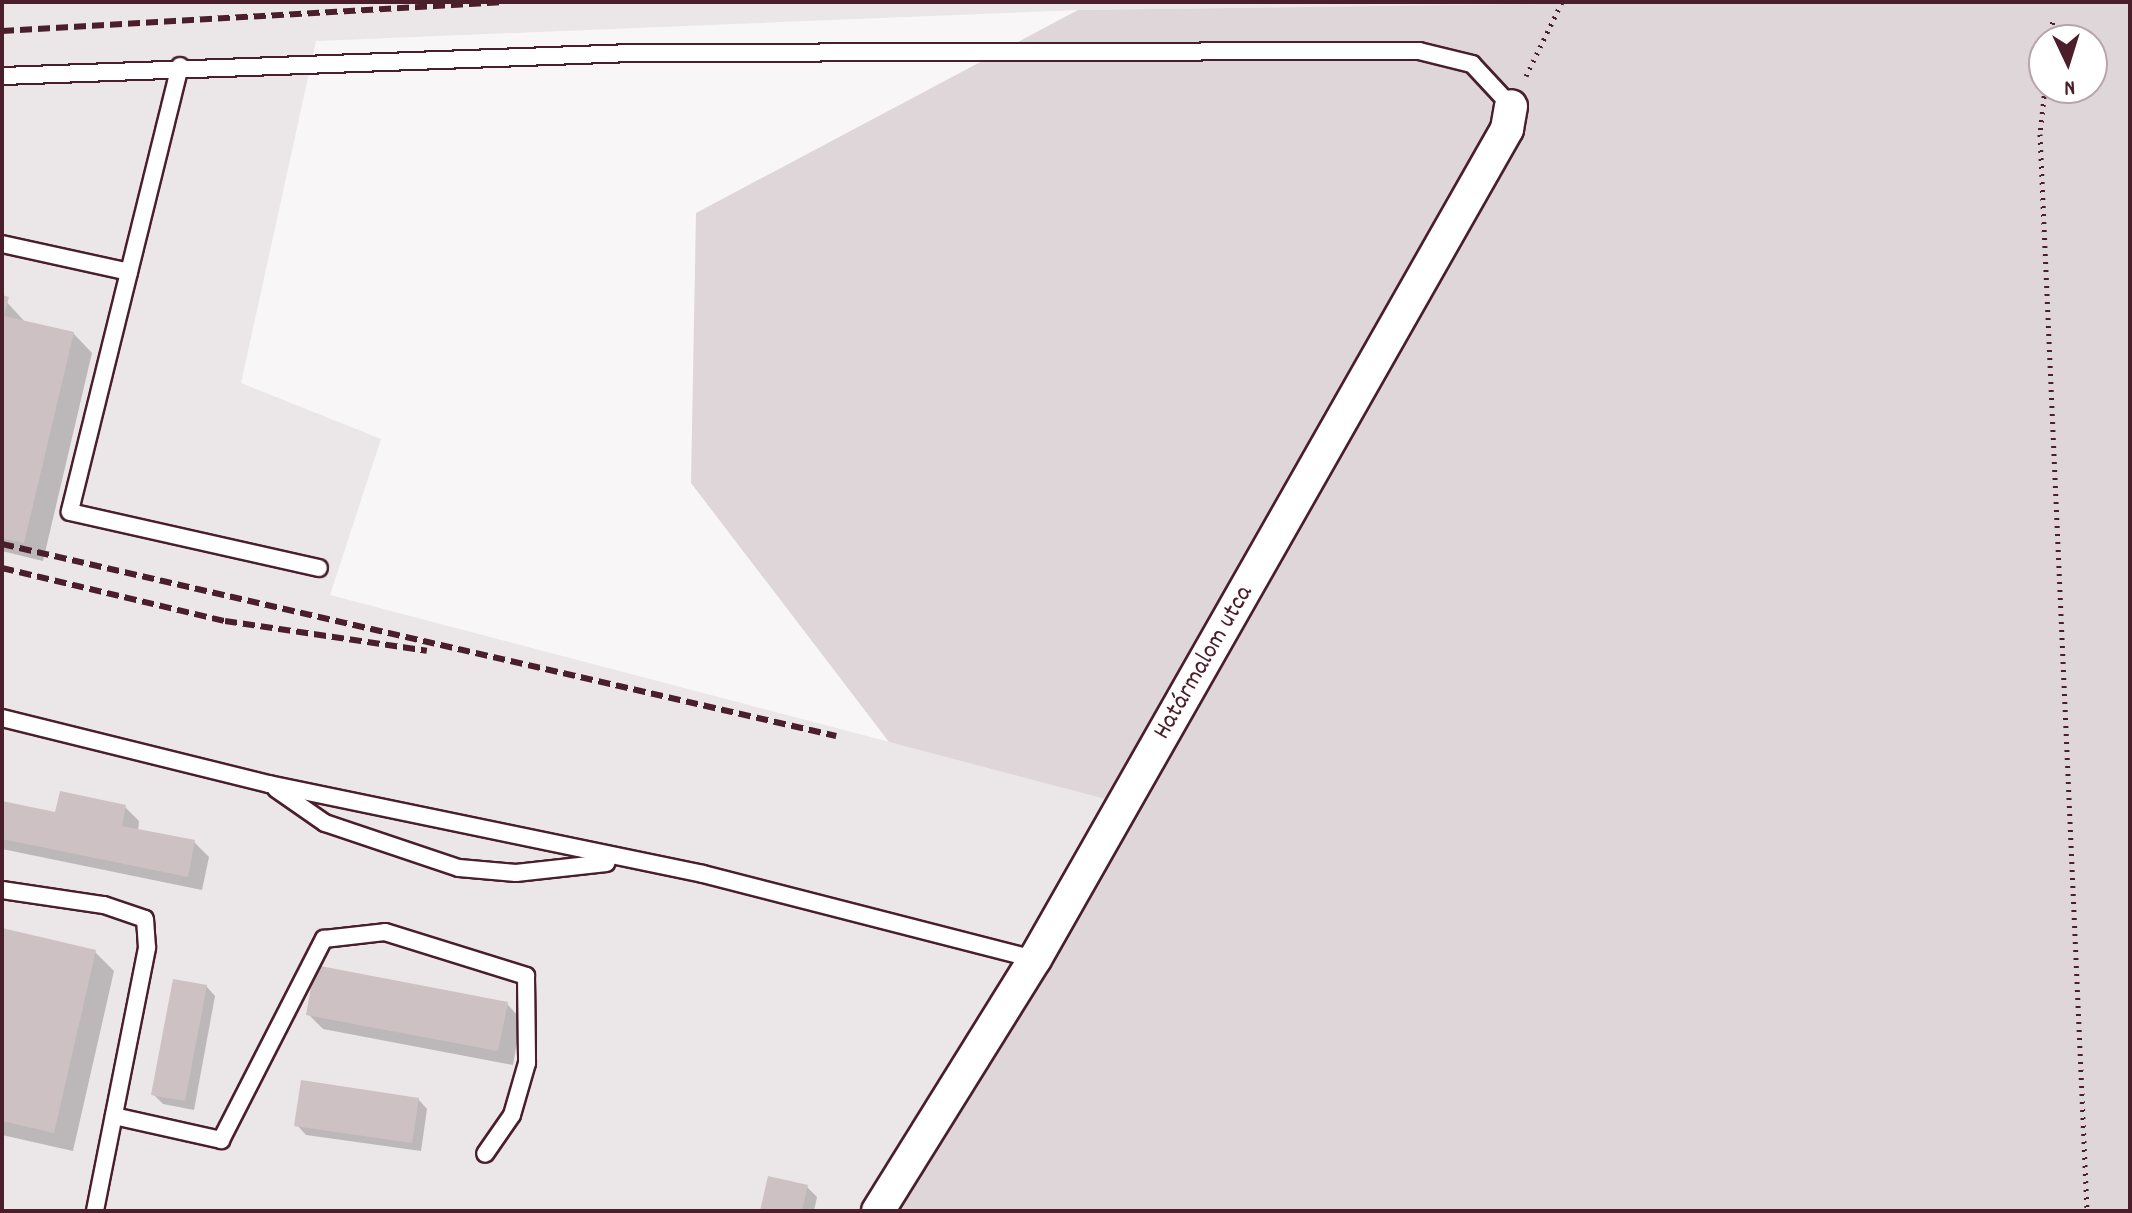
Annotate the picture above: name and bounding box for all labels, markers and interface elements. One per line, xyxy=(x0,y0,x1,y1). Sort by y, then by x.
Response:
north arrow xyxy=(2028,24,2108,104)
text: N xyxy=(2063,71,2076,102)
street label: Határmalom utca xyxy=(1147,580,1261,746)

